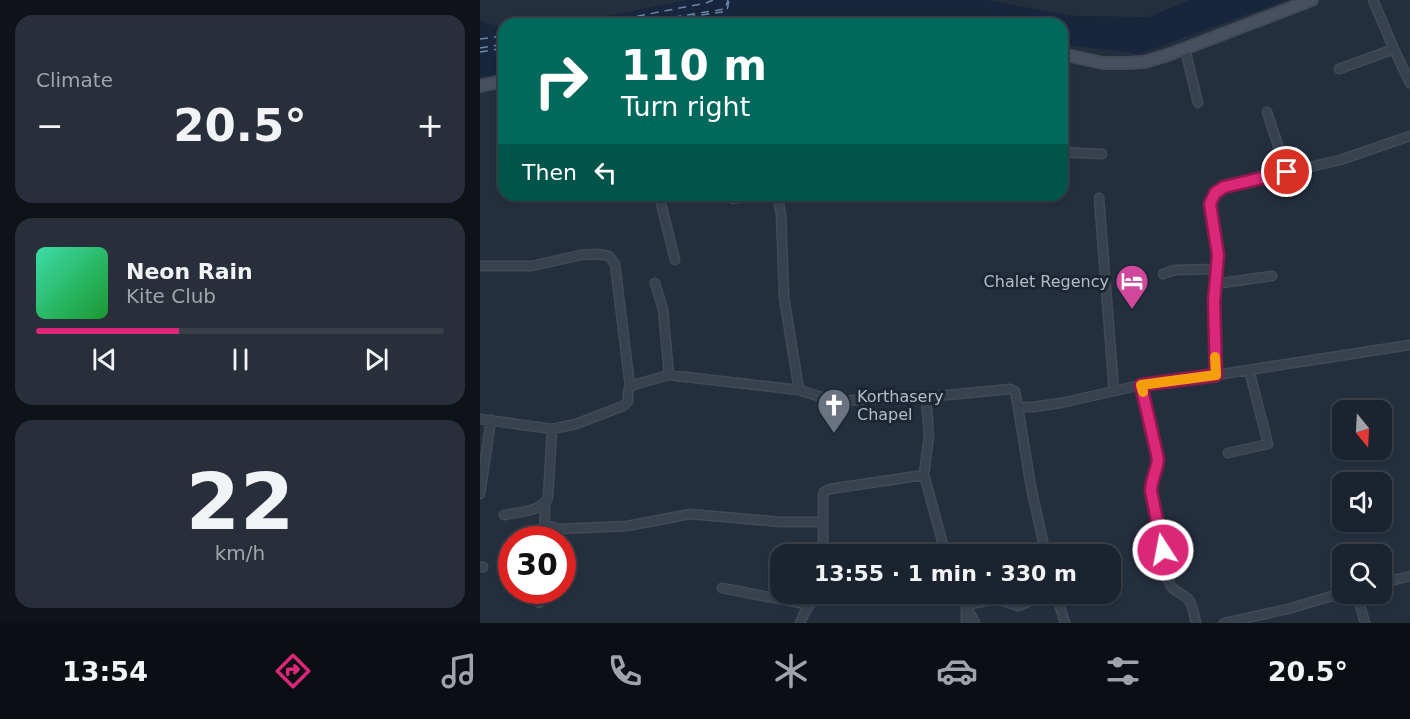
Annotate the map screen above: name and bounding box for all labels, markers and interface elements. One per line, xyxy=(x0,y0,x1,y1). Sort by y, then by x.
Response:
text: 110 m xyxy=(621,41,767,90)
icon: right xyxy=(522,42,600,120)
text: Climate xyxy=(36,68,113,92)
text: Turn right xyxy=(621,91,750,122)
text: 20.5° xyxy=(173,99,307,152)
text: − xyxy=(36,106,64,145)
text: + xyxy=(416,106,444,145)
pin xyxy=(1261,146,1312,197)
icon: arrive xyxy=(1270,155,1303,188)
icon: left xyxy=(589,156,622,189)
text: Then xyxy=(522,160,577,185)
text: Neon Rain xyxy=(126,259,253,284)
hotel icon: Chalet Regency xyxy=(1114,263,1150,310)
place label: Chalet Regency xyxy=(984,272,1109,291)
text: Kite Club xyxy=(126,284,216,308)
icon: previous xyxy=(88,343,121,376)
icon: pause xyxy=(224,343,257,376)
icon: next xyxy=(360,343,393,376)
church icon: Korthasery Chapel xyxy=(816,387,852,434)
place label: Korthasery Chapel xyxy=(857,387,944,424)
north arrow xyxy=(1332,400,1392,460)
map controls xyxy=(1332,400,1392,604)
text: 22 xyxy=(186,457,294,547)
button: sound xyxy=(1332,472,1392,532)
position arrow xyxy=(1131,518,1195,582)
speed limit sign: 30 xyxy=(498,526,576,604)
text: km/h xyxy=(215,541,265,565)
button: search xyxy=(1332,544,1392,604)
text: 13:55 · 1 min · 330 m xyxy=(814,561,1077,586)
icon: directions xyxy=(272,650,314,692)
icon: music xyxy=(438,650,480,692)
icon: phone xyxy=(604,650,646,692)
icon: climate xyxy=(770,650,812,692)
icon: car xyxy=(936,650,978,692)
icon: filters xyxy=(1102,650,1144,692)
text: 13:54 xyxy=(62,656,148,687)
text: 20.5° xyxy=(1268,656,1348,687)

